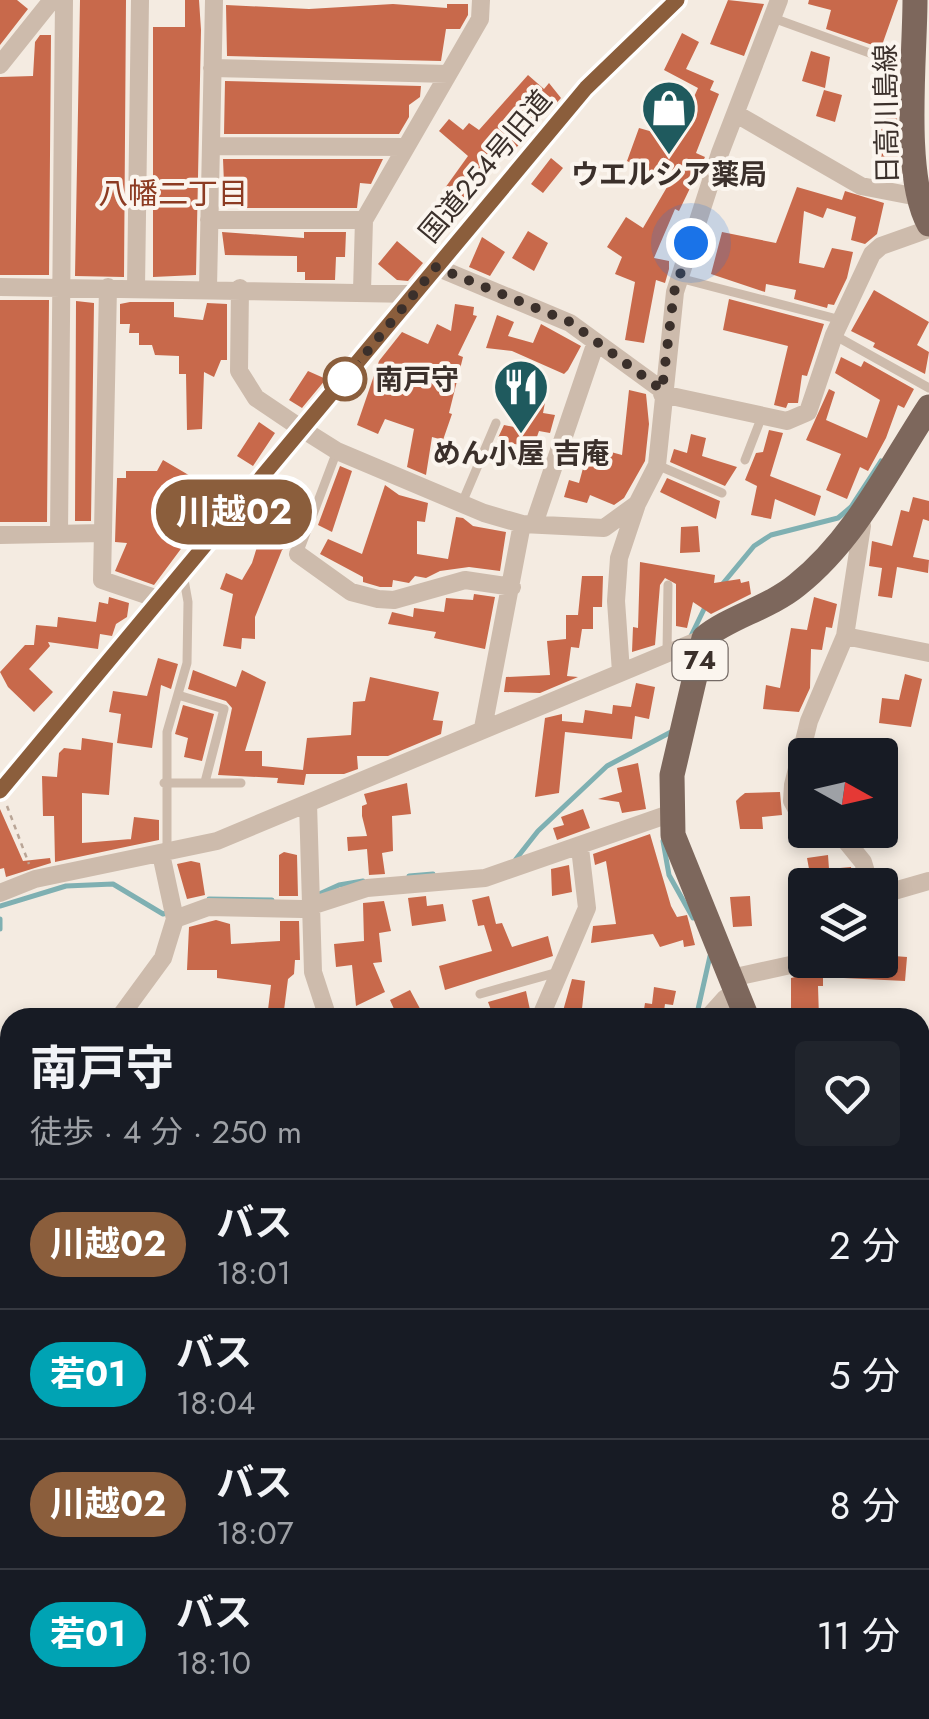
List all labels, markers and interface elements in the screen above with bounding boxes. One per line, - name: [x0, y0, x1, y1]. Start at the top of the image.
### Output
- street label: 日高川島線: [865, 44, 908, 184]
- shop icon: ウエルシア薬局: [639, 78, 699, 157]
- street label: 国道254号旧道: [409, 81, 562, 252]
- place label: ウエルシア薬局: [571, 154, 767, 195]
- district label: 八幡二丁目: [98, 172, 248, 215]
- your location: [666, 218, 716, 268]
- restaurant icon: めん小屋 吉庵: [491, 357, 551, 436]
- marker: 南戸守: [324, 358, 366, 400]
- place label: 南戸守: [375, 359, 459, 400]
- place label: めん小屋 吉庵: [433, 433, 609, 474]
- line badge: 川越02: [164, 480, 304, 544]
- text: 川越02: [176, 487, 292, 537]
- road number: 74: [672, 640, 728, 680]
- north arrow: [788, 738, 898, 848]
- map controls: [788, 738, 898, 978]
- button: layers: [788, 868, 898, 978]
- text: 南戸守: [30, 1034, 174, 1103]
- button: heart: [795, 1041, 900, 1146]
- text: 徒歩 · 4 分 · 250 m: [30, 1109, 302, 1155]
- text: バス: [216, 1195, 292, 1250]
- text: 2 分: [829, 1218, 900, 1273]
- text: 川越02: [50, 1219, 166, 1269]
- text: 18:01: [216, 1250, 291, 1296]
- text: バス: [176, 1325, 252, 1380]
- text: 5 分: [829, 1348, 900, 1403]
- text: 若01: [50, 1349, 126, 1399]
- text: 18:04: [176, 1380, 255, 1426]
- text: バス: [216, 1455, 292, 1510]
- text: 8 分: [830, 1478, 900, 1533]
- text: 川越02: [50, 1479, 166, 1529]
- text: 18:07: [216, 1510, 294, 1556]
- text: バス: [176, 1585, 252, 1640]
- text: 11 分: [816, 1608, 900, 1663]
- text: 若01: [50, 1609, 126, 1659]
- text: 18:10: [176, 1640, 251, 1686]

